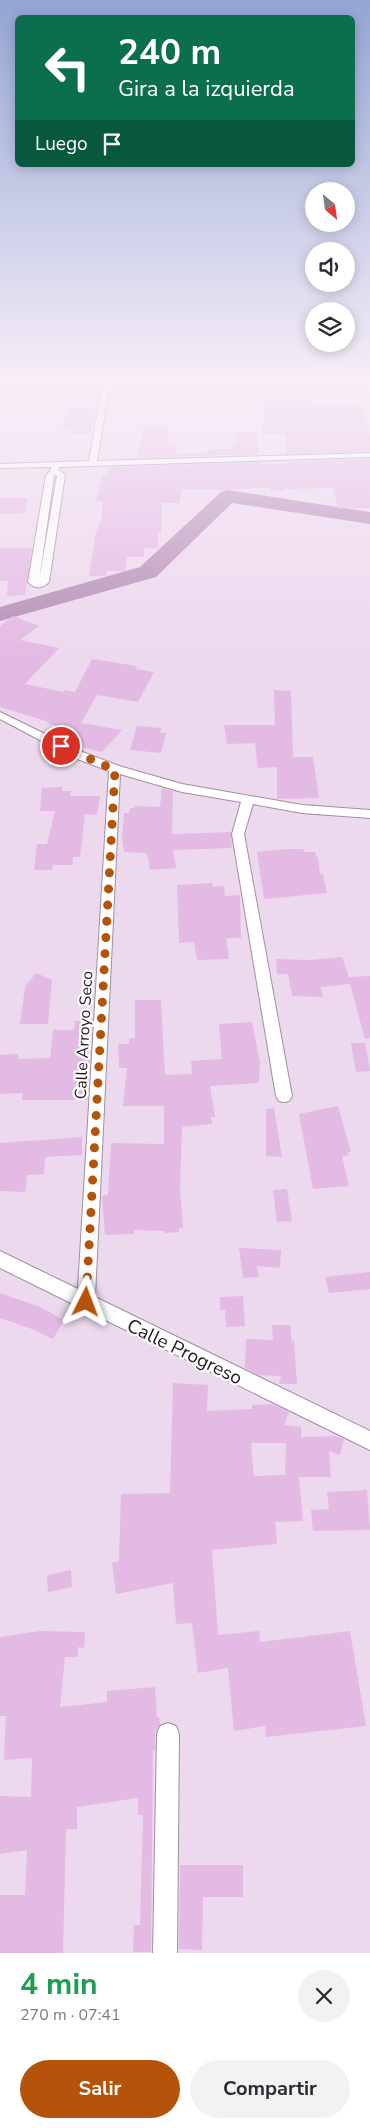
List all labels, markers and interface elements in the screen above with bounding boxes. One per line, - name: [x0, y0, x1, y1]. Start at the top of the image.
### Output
- text: 240 m: [118, 29, 221, 76]
- icon: left: [35, 35, 100, 100]
- text: Gira a la izquierda: [118, 74, 295, 104]
- icon: arrive: [98, 130, 126, 158]
- text: Luego: [35, 131, 88, 157]
- north arrow: [305, 182, 355, 232]
- map controls: [305, 182, 355, 352]
- button: sound: [305, 242, 355, 292]
- button: layers: [305, 302, 355, 352]
- pin: [40, 725, 82, 767]
- icon: arrive: [47, 732, 75, 760]
- street label: Calle Arroyo Seco: [70, 970, 98, 1100]
- position arrow: [59, 1275, 111, 1327]
- street label: Calle Progreso: [123, 1313, 247, 1391]
- text: 4 min: [20, 1964, 98, 2005]
- button: close: [298, 1970, 350, 2022]
- text: 270 m · 07:41: [20, 2004, 121, 2026]
- button: Salir: [20, 2060, 180, 2118]
- button: Compartir: [190, 2060, 350, 2118]

